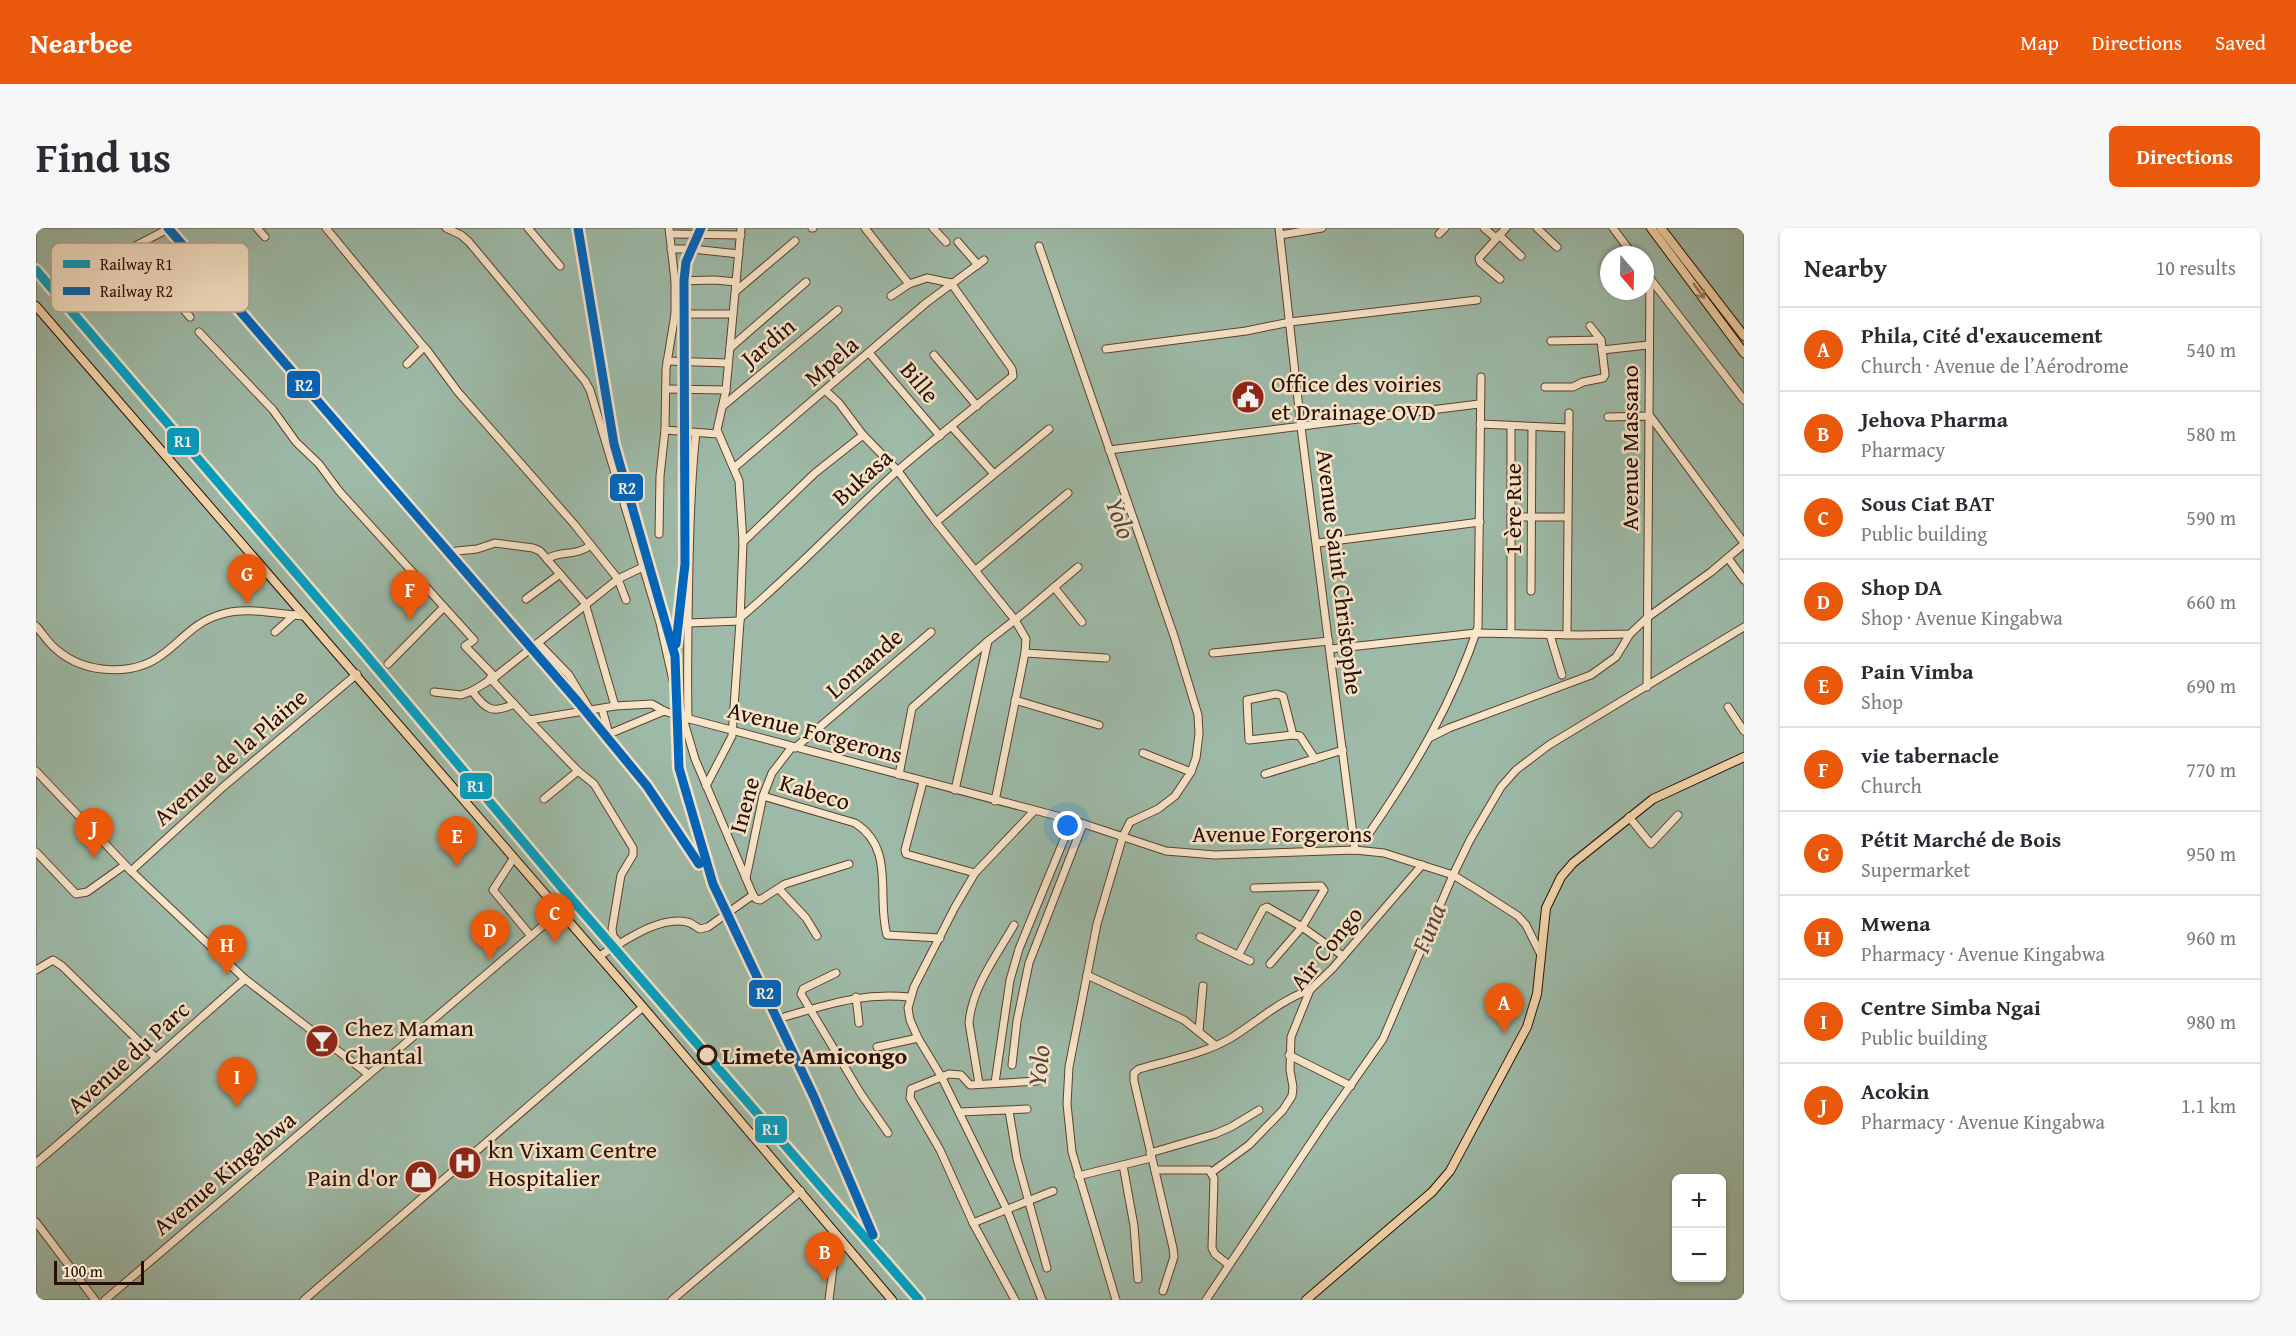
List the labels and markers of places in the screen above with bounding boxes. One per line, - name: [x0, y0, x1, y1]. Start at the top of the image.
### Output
- place label: Office des voiries et Drainage OVD: [1271, 366, 1442, 429]
- public building icon: Office des voiries et Drainage OVD: [1230, 379, 1266, 415]
- pin: G: [228, 554, 266, 604]
- pin: F: [390, 570, 430, 620]
- pin: J: [74, 808, 114, 858]
- pin: E: [438, 816, 476, 866]
- pin: C: [536, 894, 574, 943]
- pin: D: [470, 910, 510, 960]
- pin: H: [208, 926, 246, 975]
- pin: A: [1484, 984, 1524, 1033]
- place label: Chez Maman Chantal: [345, 1010, 475, 1073]
- bar icon: Chez Maman Chantal: [304, 1023, 340, 1059]
- place label: Limete Amicongo: [722, 1038, 907, 1073]
- marker: Limete Amicongo: [697, 1045, 717, 1065]
- pin: I: [218, 1058, 256, 1107]
- place label: kn Vixam Centre Hospitalier: [488, 1132, 657, 1195]
- hospital icon: kn Vixam Centre Hospitalier: [447, 1145, 483, 1181]
- shop icon: Pain d'or: [403, 1159, 439, 1195]
- place label: Pain d'or: [307, 1160, 398, 1195]
- pin: B: [806, 1232, 844, 1282]

